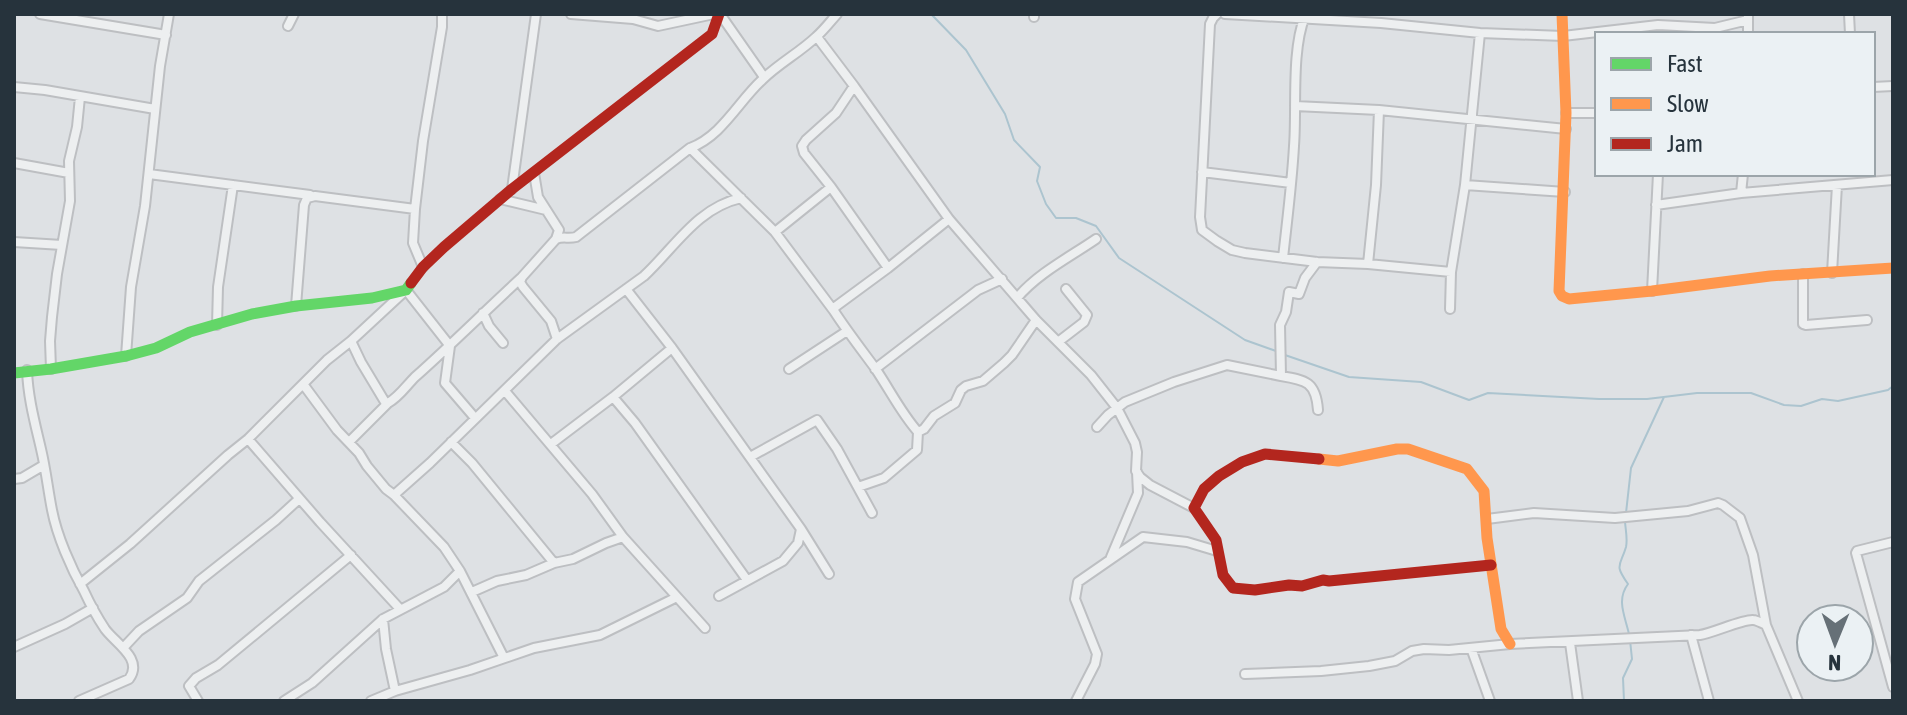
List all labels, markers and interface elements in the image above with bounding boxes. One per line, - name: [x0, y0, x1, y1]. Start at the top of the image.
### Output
- legend: [1595, 32, 1875, 176]
- text: Fast: [1667, 50, 1703, 77]
- text: Slow: [1667, 90, 1709, 117]
- text: Jam: [1667, 130, 1703, 157]
- north arrow: [1795, 603, 1875, 683]
- text: N: [1828, 650, 1841, 676]

